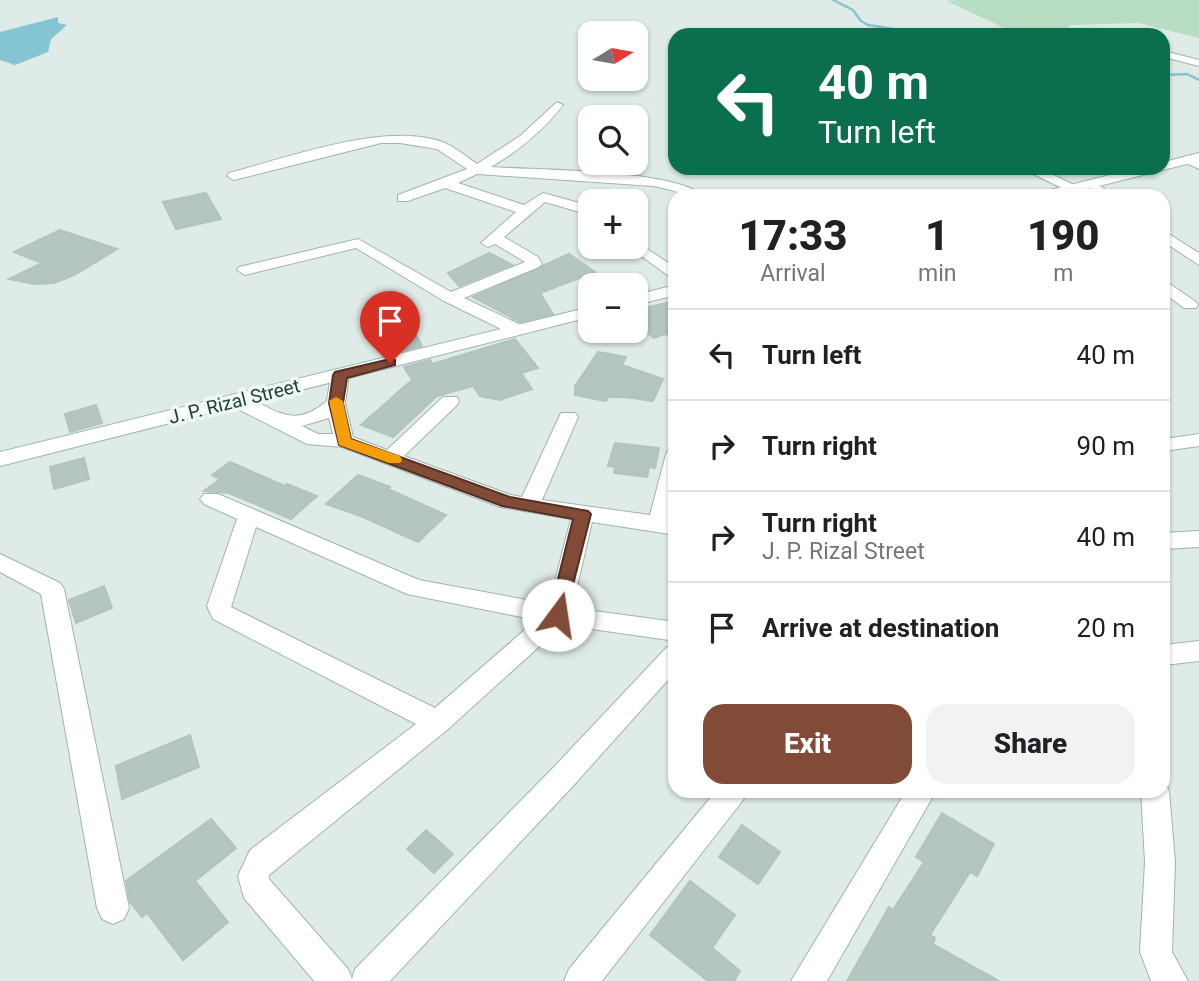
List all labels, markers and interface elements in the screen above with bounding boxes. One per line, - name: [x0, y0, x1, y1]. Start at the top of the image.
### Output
- north arrow: [578, 21, 648, 91]
- map controls: [578, 21, 648, 343]
- text: 40 m: [818, 54, 929, 111]
- icon: left: [703, 56, 794, 147]
- button: search: [578, 105, 648, 175]
- text: Turn left: [818, 113, 936, 151]
- button: +: [578, 189, 648, 259]
- text: 17:33: [738, 211, 848, 260]
- text: 1: [925, 211, 949, 260]
- text: 190: [1027, 211, 1100, 260]
- text: Arrival: [760, 260, 826, 287]
- text: min: [918, 260, 956, 287]
- text: m: [1053, 260, 1073, 287]
- button: −: [578, 273, 648, 343]
- pin: [360, 291, 420, 363]
- icon: arrive: [371, 302, 409, 340]
- icon: left: [703, 336, 741, 374]
- text: Turn left: [762, 340, 861, 370]
- text: 40 m: [1077, 340, 1135, 370]
- street label: J. P. Rizal Street: [166, 374, 302, 429]
- icon: right: [703, 427, 741, 465]
- text: Turn right: [762, 431, 877, 461]
- text: 90 m: [1077, 431, 1135, 461]
- text: Turn right: [762, 508, 877, 538]
- icon: right: [703, 518, 741, 556]
- text: 40 m: [1077, 522, 1135, 552]
- text: J. P. Rizal Street: [762, 538, 925, 565]
- position arrow: [521, 578, 595, 652]
- icon: arrive: [703, 609, 741, 647]
- text: Arrive at destination: [762, 613, 999, 643]
- text: 20 m: [1077, 613, 1135, 643]
- button: Exit: [703, 704, 912, 784]
- button: Share: [926, 704, 1135, 784]

